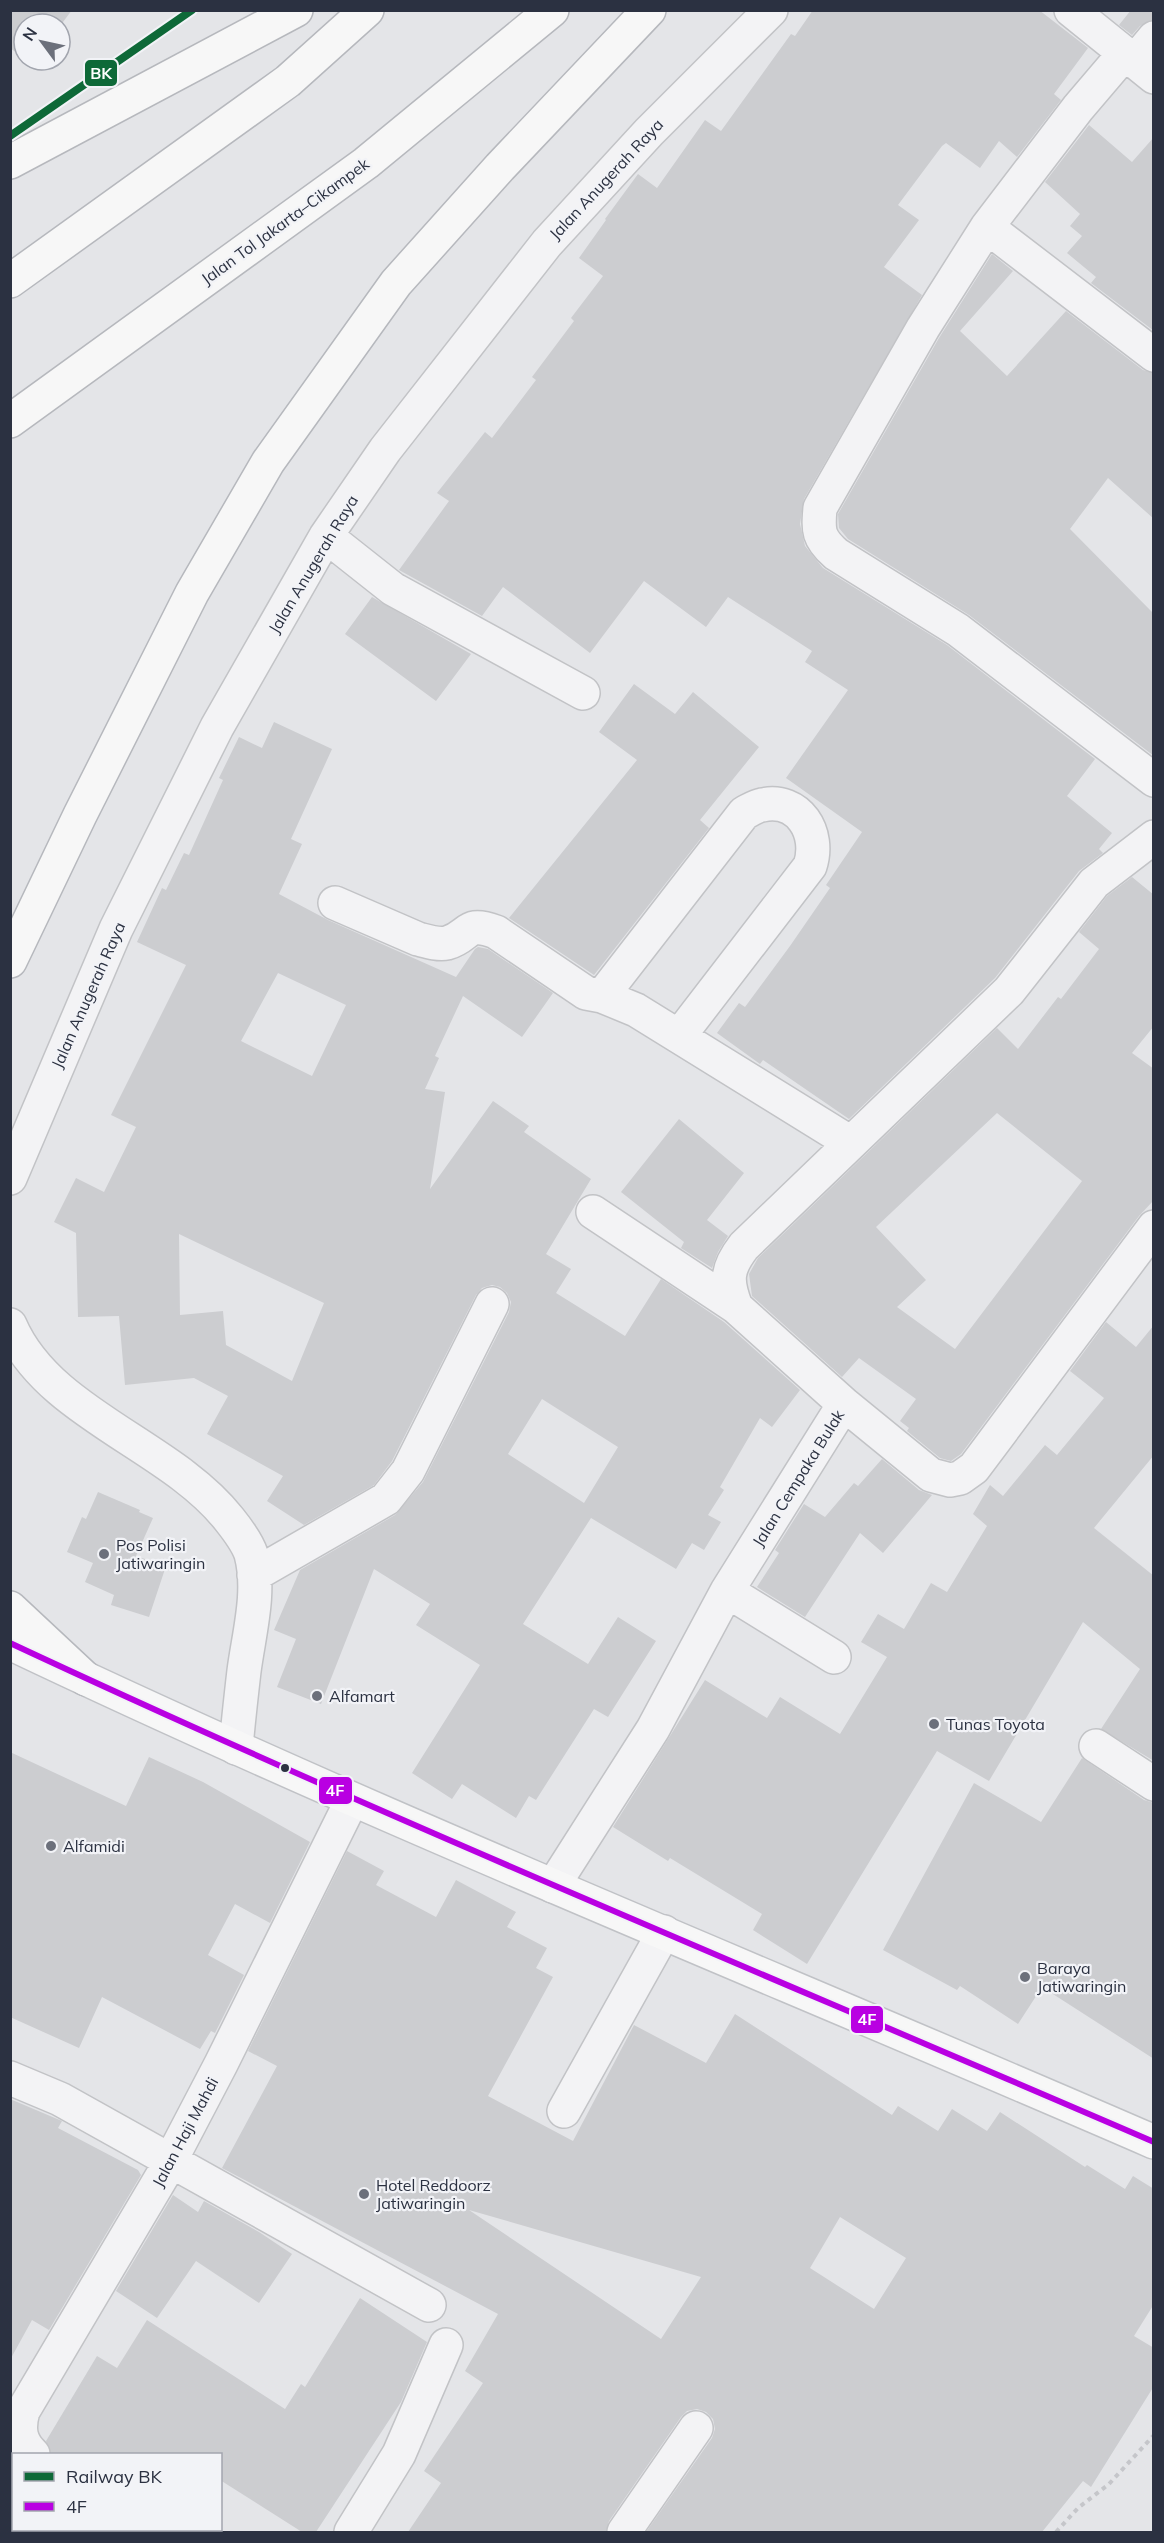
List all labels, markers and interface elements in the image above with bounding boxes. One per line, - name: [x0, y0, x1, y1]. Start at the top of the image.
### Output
- north arrow: [12, 12, 72, 72]
- text: N: [18, 23, 41, 44]
- line badge: BK: [84, 59, 118, 87]
- text: BK: [90, 63, 113, 83]
- street label: Jalan Anugerah Raya: [545, 114, 667, 244]
- street label: Jalan Tol Jakarta–Cikampek: [197, 153, 373, 289]
- street label: Jalan Anugerah Raya: [264, 491, 362, 637]
- street label: Jalan Anugerah Raya: [47, 919, 129, 1071]
- street label: Jalan Cempaka Bulak: [748, 1405, 849, 1550]
- place label: Pos Polisi Jatiwaringin: [116, 1535, 205, 1573]
- marker: Pos Polisi Jatiwaringin: [97, 1547, 111, 1561]
- place label: Alfamart: [329, 1686, 395, 1706]
- marker: Alfamart: [310, 1689, 324, 1703]
- place label: Tunas Toyota: [946, 1714, 1045, 1734]
- marker: Tunas Toyota: [927, 1717, 941, 1731]
- unlabelled marker: [279, 1762, 291, 1774]
- line badge: 4F: [318, 1776, 353, 1805]
- text: 4F: [326, 1780, 344, 1800]
- place label: Alfamidi: [63, 1836, 125, 1856]
- marker: Alfamidi: [44, 1839, 58, 1853]
- place label: Baraya Jatiwaringin: [1037, 1958, 1126, 1996]
- marker: Baraya Jatiwaringin: [1018, 1970, 1032, 1984]
- line badge: 4F: [850, 2005, 884, 2034]
- text: 4F: [858, 2009, 876, 2029]
- street label: Jalan Haji Mahdi: [148, 2074, 222, 2190]
- place label: Hotel Reddoorz Jatiwaringin: [376, 2175, 491, 2213]
- marker: Hotel Reddoorz Jatiwaringin: [357, 2187, 371, 2201]
- legend: [12, 2453, 222, 2531]
- text: Railway BK: [66, 2465, 162, 2488]
- text: 4F: [66, 2495, 87, 2518]

